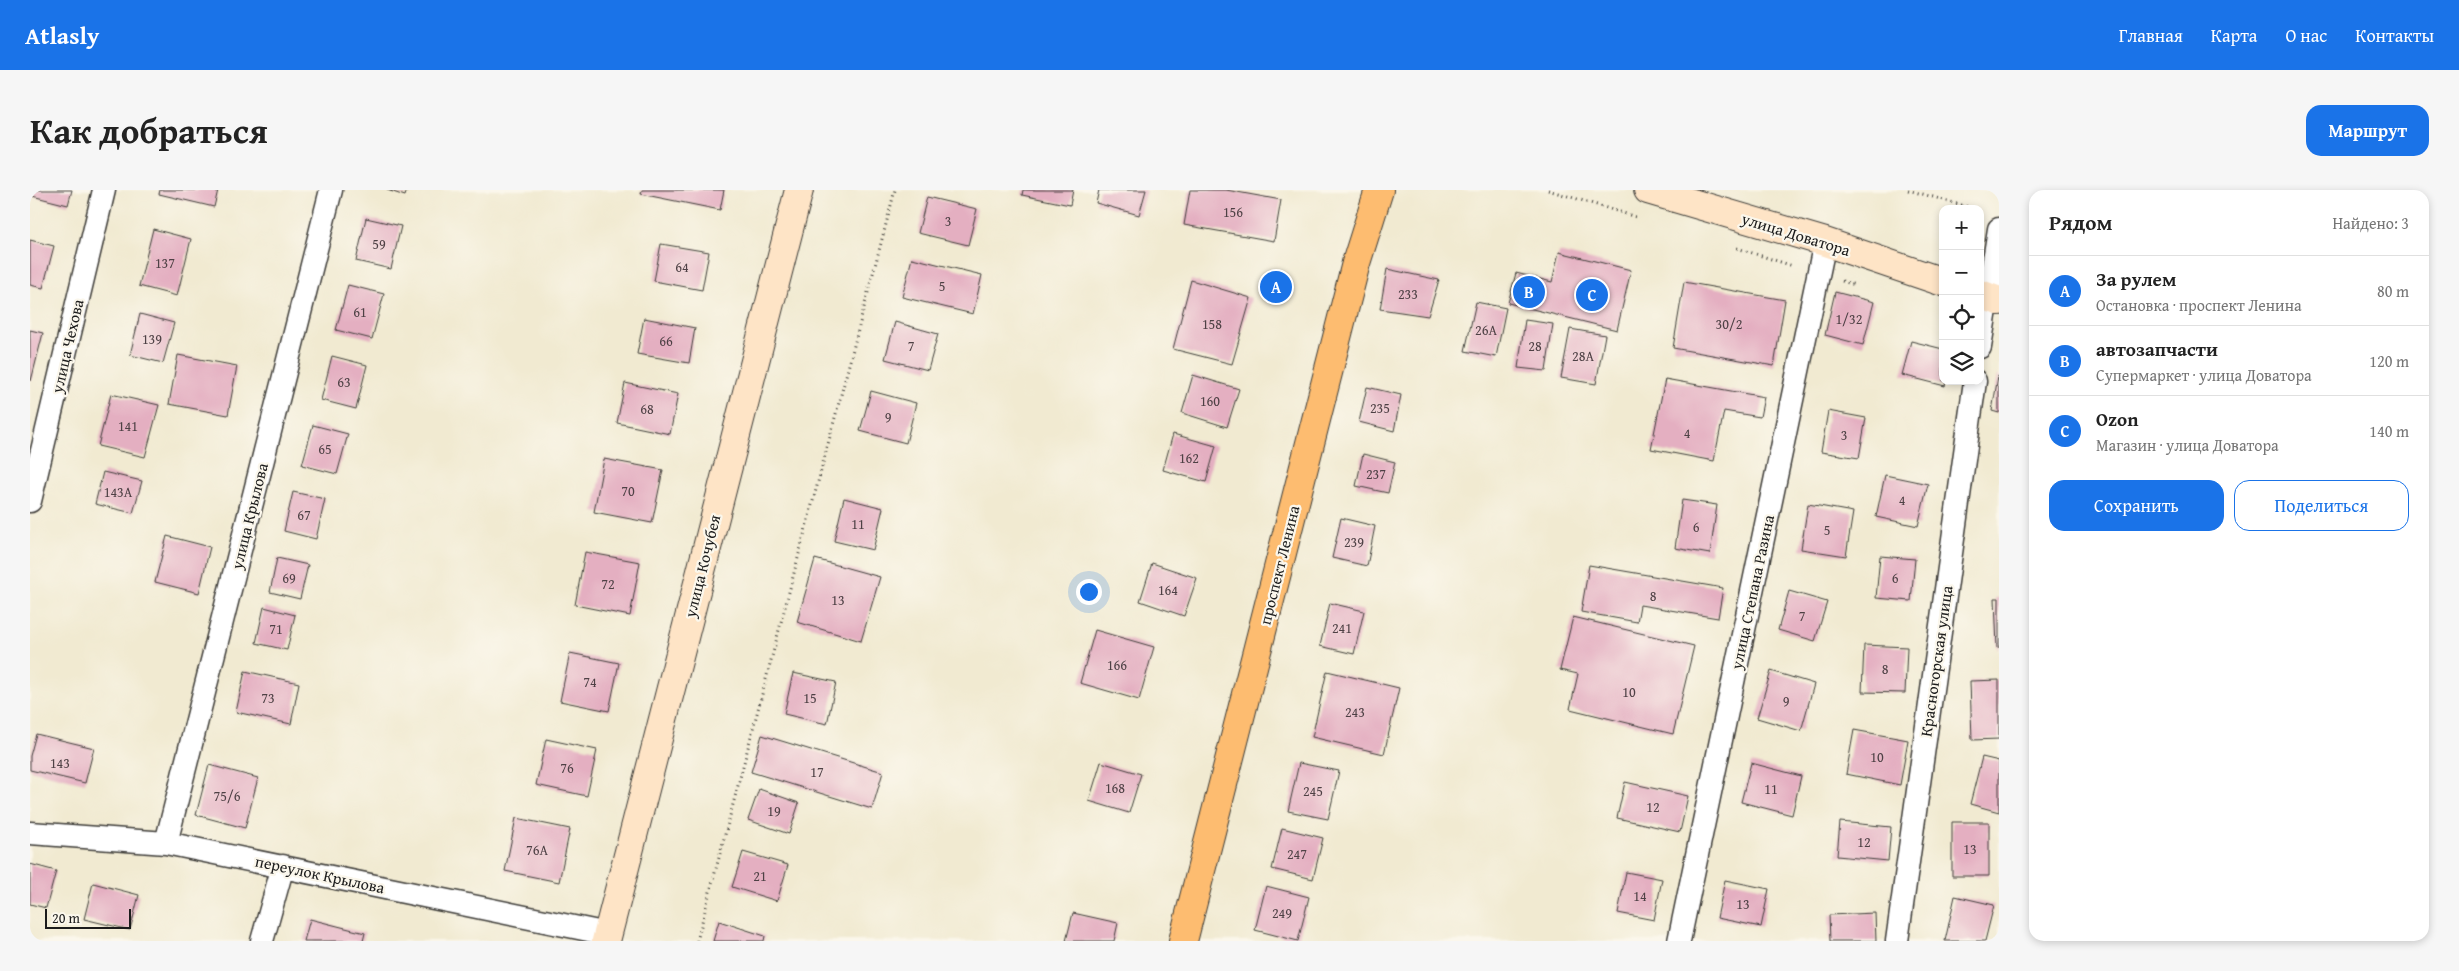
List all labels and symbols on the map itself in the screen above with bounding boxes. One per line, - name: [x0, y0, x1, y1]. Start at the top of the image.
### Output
- house number: 156: [1223, 202, 1243, 222]
- street label: улица Доватора: [1738, 206, 1854, 262]
- house number: 3: [945, 211, 951, 231]
- house number: 59: [372, 234, 386, 254]
- house number: 137: [155, 253, 175, 273]
- house number: 64: [675, 257, 689, 277]
- pin: A: [1260, 268, 1292, 306]
- pin: B: [1513, 273, 1545, 311]
- house number: 5: [939, 276, 945, 296]
- pin: C: [1576, 276, 1608, 314]
- house number: 233: [1398, 284, 1418, 304]
- street label: улица Чехова: [44, 296, 90, 396]
- house number: 61: [353, 302, 367, 322]
- house number: 1/32: [1836, 309, 1862, 329]
- house number: 158: [1202, 314, 1222, 334]
- house number: 30/2: [1716, 314, 1742, 334]
- house number: 26А: [1475, 320, 1497, 340]
- house number: 139: [142, 329, 162, 349]
- house number: 66: [659, 331, 673, 351]
- house number: 7: [908, 336, 915, 356]
- house number: 28: [1528, 336, 1542, 356]
- house number: 28А: [1572, 346, 1594, 366]
- house number: 63: [337, 372, 351, 392]
- house number: 160: [1200, 391, 1220, 411]
- house number: 235: [1370, 398, 1390, 418]
- house number: 68: [640, 399, 654, 419]
- house number: 9: [885, 407, 892, 427]
- house number: 141: [118, 416, 138, 436]
- house number: 4: [1684, 423, 1691, 443]
- house number: 3: [1841, 425, 1847, 445]
- house number: 65: [318, 439, 332, 459]
- house number: 162: [1179, 448, 1199, 468]
- street label: улица Крылова: [224, 460, 274, 573]
- house number: 237: [1366, 464, 1386, 484]
- house number: 70: [621, 481, 635, 501]
- house number: 143А: [104, 482, 133, 502]
- house number: 4: [1899, 490, 1906, 510]
- street label: проспект Ленина: [1253, 502, 1306, 627]
- house number: 67: [297, 505, 311, 525]
- street label: улица Кочубея: [677, 512, 726, 621]
- street label: улица Степана Разина: [1724, 512, 1780, 672]
- house number: 11: [851, 514, 865, 534]
- house number: 6: [1693, 517, 1700, 537]
- house number: 5: [1824, 520, 1830, 540]
- house number: 239: [1344, 532, 1364, 552]
- house number: 69: [282, 568, 296, 588]
- house number: 6: [1892, 568, 1899, 588]
- house number: 72: [601, 574, 615, 594]
- your location: [1076, 579, 1102, 605]
- house number: 164: [1158, 580, 1178, 600]
- street label: Красногорская улица: [1914, 584, 1959, 738]
- house number: 8: [1650, 586, 1657, 606]
- house number: 13: [831, 590, 845, 610]
- house number: 7: [1799, 606, 1806, 626]
- house number: 241: [1332, 618, 1352, 638]
- house number: 71: [269, 619, 283, 639]
- house number: 166: [1107, 655, 1127, 675]
- house number: 8: [1882, 659, 1889, 679]
- house number: 74: [583, 672, 597, 692]
- house number: 10: [1622, 682, 1636, 702]
- house number: 73: [261, 688, 275, 708]
- house number: 15: [803, 688, 817, 708]
- house number: 9: [1783, 691, 1790, 711]
- house number: 243: [1345, 702, 1365, 722]
- house number: 10: [1870, 747, 1884, 767]
- house number: 143: [50, 753, 70, 773]
- house number: 76: [560, 758, 574, 778]
- house number: 17: [810, 762, 824, 782]
- house number: 168: [1105, 778, 1125, 798]
- house number: 11: [1764, 779, 1778, 799]
- house number: 245: [1303, 781, 1323, 801]
- house number: 75/6: [214, 786, 241, 806]
- house number: 12: [1646, 797, 1660, 817]
- house number: 19: [767, 801, 781, 821]
- house number: 12: [1857, 832, 1871, 852]
- house number: 13: [1963, 839, 1977, 859]
- house number: 76А: [526, 840, 548, 860]
- house number: 247: [1287, 844, 1307, 864]
- street label: переулок Крылова: [253, 849, 387, 900]
- house number: 21: [753, 866, 767, 886]
- house number: 14: [1633, 886, 1647, 906]
- house number: 13: [1736, 894, 1750, 914]
- house number: 249: [1272, 903, 1292, 923]
- scale bar: [45, 906, 131, 929]

